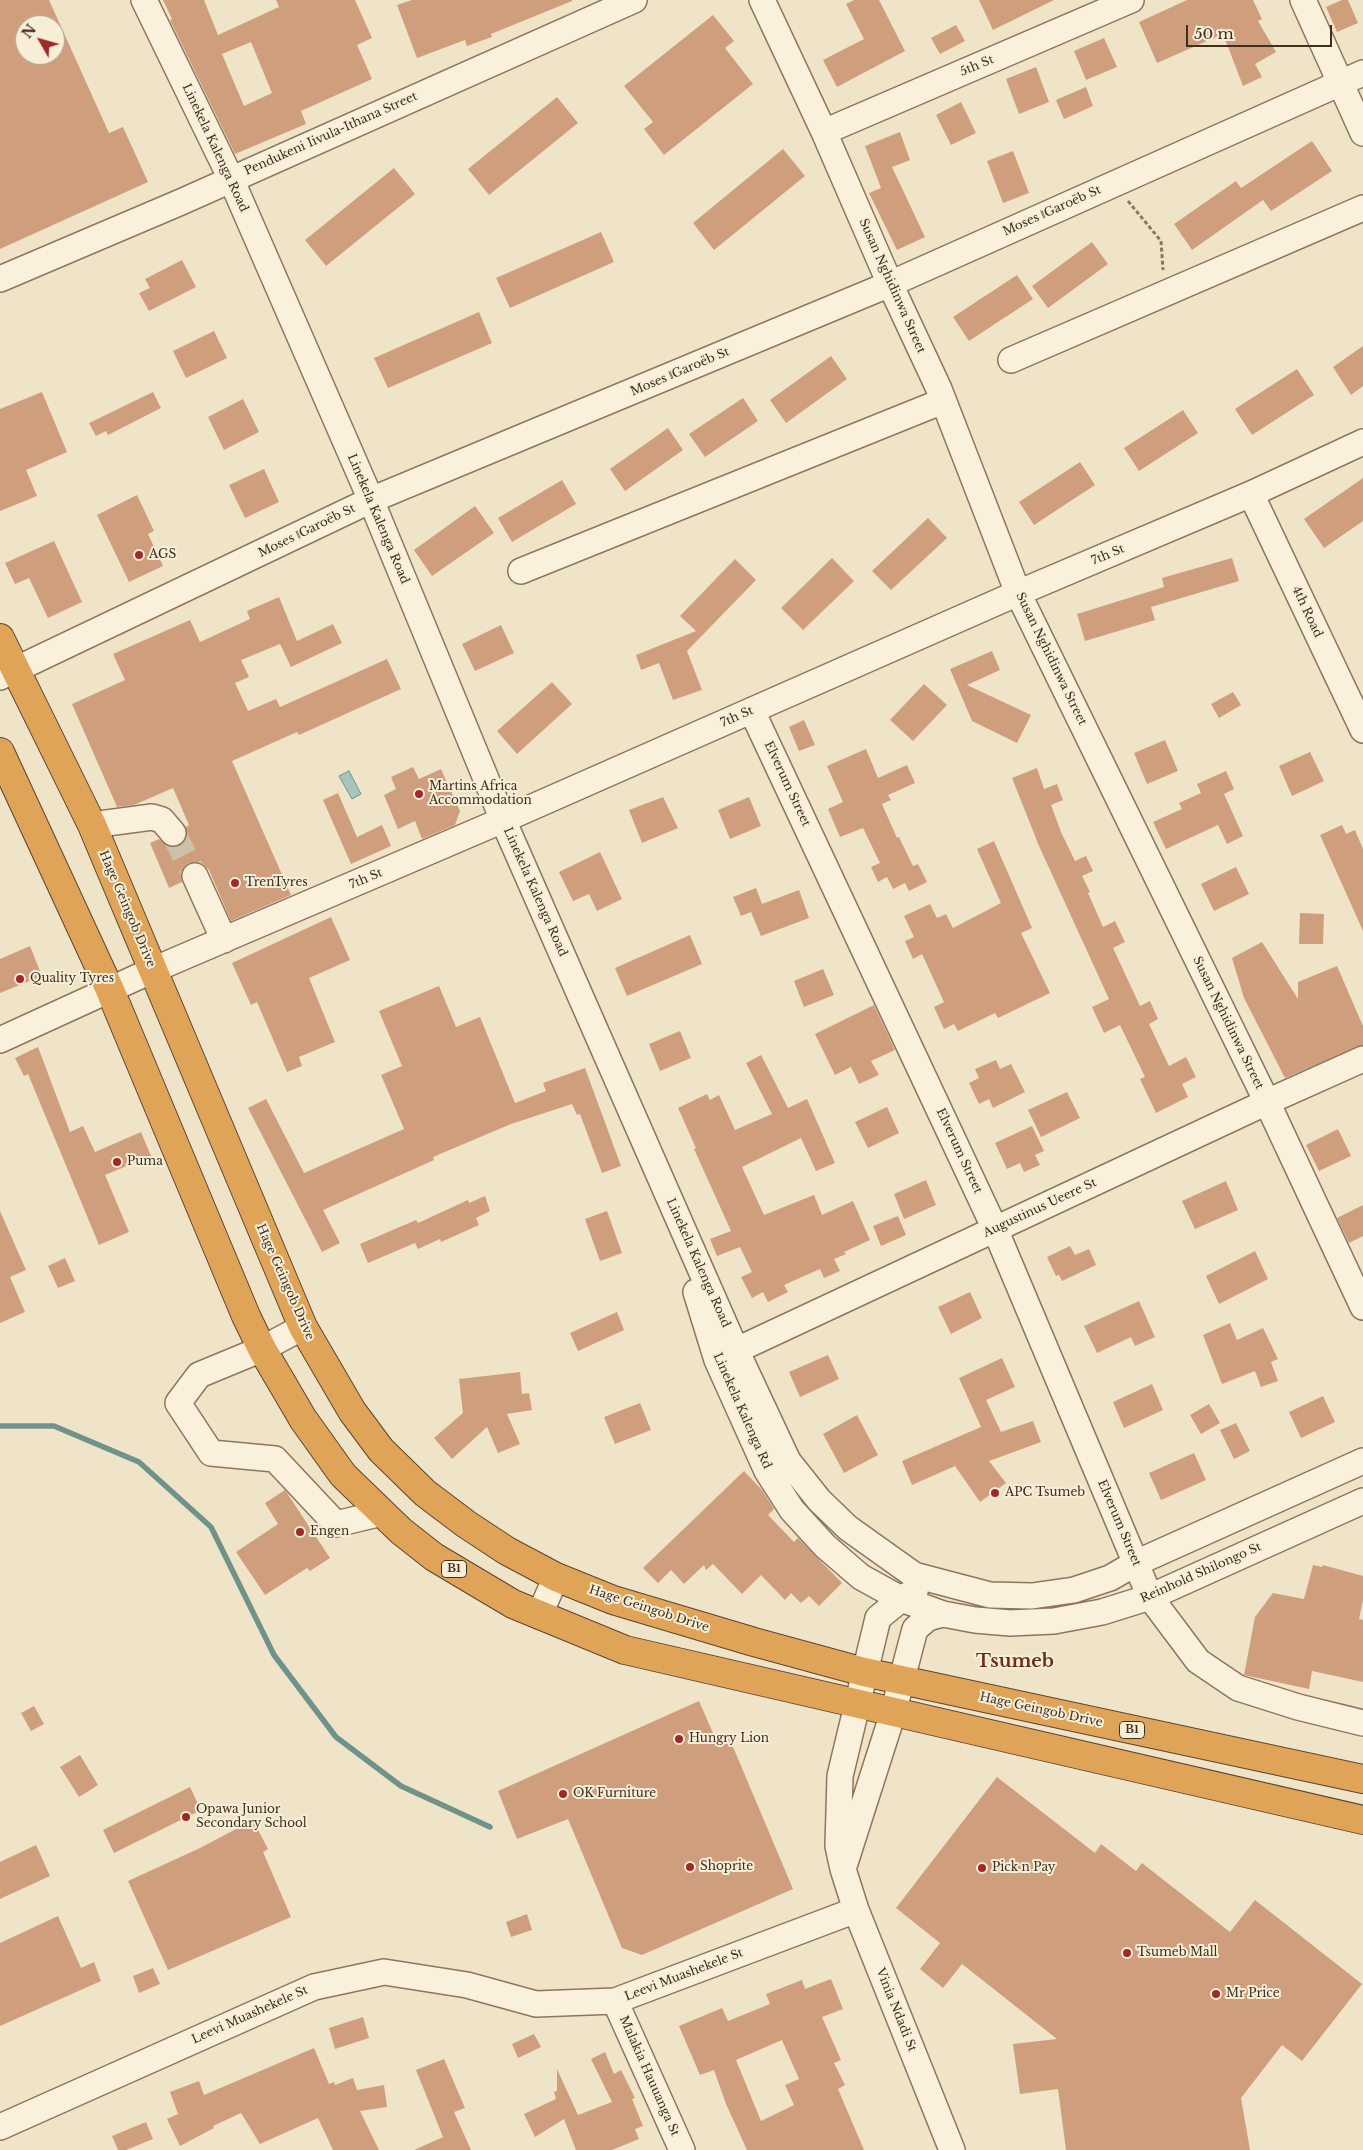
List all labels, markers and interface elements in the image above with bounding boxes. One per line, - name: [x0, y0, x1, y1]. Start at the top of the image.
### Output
- north arrow: [15, 15, 65, 65]
- scale bar: [1188, 15, 1334, 47]
- text: N: [18, 21, 40, 42]
- text: 50 m: [1194, 24, 1234, 43]
- street label: 5th St: [958, 52, 996, 80]
- street label: Linekela Kalenga Road: [179, 82, 251, 214]
- street label: Pendukeni Iivula-Ithana Street: [242, 89, 420, 179]
- street label: Moses ǁGaroëb St: [1001, 183, 1103, 239]
- street label: Susan Nghidinwa Street: [856, 216, 928, 356]
- street label: Moses ǁGaroëb St: [628, 345, 732, 399]
- street label: Linekela Kalenga Road: [344, 452, 412, 586]
- street label: Moses ǁGaroëb St: [256, 501, 358, 561]
- street label: 7th St: [1089, 542, 1127, 568]
- place label: AGS: [149, 548, 176, 562]
- marker: AGS: [133, 549, 145, 561]
- street label: 4th Road: [1289, 584, 1325, 640]
- street label: Susan Nghidinwa Street: [1013, 590, 1089, 728]
- street label: 7th St: [718, 703, 756, 731]
- street label: Elverum Street: [761, 739, 813, 829]
- place label: Martins Africa Accommodation: [429, 780, 532, 808]
- marker: Martins Africa Accommodation: [413, 788, 425, 800]
- street label: Linekela Kalenga Road: [500, 825, 570, 959]
- street label: Hage Geingob Drive: [96, 848, 158, 970]
- street label: 7th St: [347, 866, 385, 892]
- place label: TrenTyres: [245, 876, 308, 890]
- marker: TrenTyres: [229, 877, 241, 889]
- street label: Susan Nghidinwa Street: [1190, 954, 1266, 1092]
- place label: Quality Tyres: [30, 972, 114, 986]
- marker: Quality Tyres: [14, 973, 26, 985]
- street label: Elverum Street: [933, 1106, 985, 1196]
- place label: Puma: [127, 1155, 163, 1169]
- marker: Puma: [111, 1156, 123, 1168]
- street label: Augustinus Ueere St: [981, 1175, 1099, 1241]
- street label: Linekela Kalenga Road: [663, 1196, 733, 1330]
- street label: Hage Geingob Drive: [253, 1222, 317, 1342]
- street label: Linekela Kalenga Rd: [710, 1351, 774, 1471]
- street label: Elverum Street: [1094, 1478, 1144, 1568]
- place label: APC Tsumeb: [1005, 1486, 1085, 1500]
- marker: APC Tsumeb: [989, 1487, 1001, 1499]
- place label: Engen: [310, 1525, 349, 1539]
- marker: Engen: [294, 1526, 306, 1538]
- street label: Reinhold Shilongo St: [1138, 1540, 1264, 1606]
- road number: B1: [442, 1560, 466, 1578]
- street label: Hage Geingob Drive: [587, 1583, 711, 1635]
- district label: Tsumeb: [976, 1651, 1054, 1673]
- street label: Hage Geingob Drive: [978, 1690, 1104, 1730]
- road number: B1: [1120, 1722, 1144, 1738]
- place label: Hungry Lion: [689, 1732, 769, 1746]
- marker: Hungry Lion: [673, 1733, 685, 1745]
- place label: OK Furniture: [573, 1787, 656, 1801]
- marker: OK Furniture: [557, 1788, 569, 1800]
- place label: Opawa Junior Secondary School: [196, 1803, 307, 1831]
- marker: Opawa Junior Secondary School: [180, 1811, 192, 1823]
- place label: Shoprite: [700, 1860, 753, 1874]
- marker: Shoprite: [684, 1861, 696, 1873]
- place label: Pick n Pay: [992, 1861, 1055, 1875]
- marker: Pick n Pay: [976, 1862, 988, 1874]
- street label: Leevi Muashekele St: [623, 1946, 745, 2004]
- place label: Tsumeb Mall: [1137, 1946, 1218, 1960]
- marker: Tsumeb Mall: [1121, 1947, 1133, 1959]
- street label: Vinia Ndadi St: [873, 1966, 919, 2054]
- street label: Leevi Muashekele St: [190, 1983, 310, 2047]
- place label: Mr Price: [1226, 1987, 1280, 2001]
- marker: Mr Price: [1210, 1988, 1222, 2000]
- street label: Malakia Hauuanga St: [616, 2014, 682, 2138]

